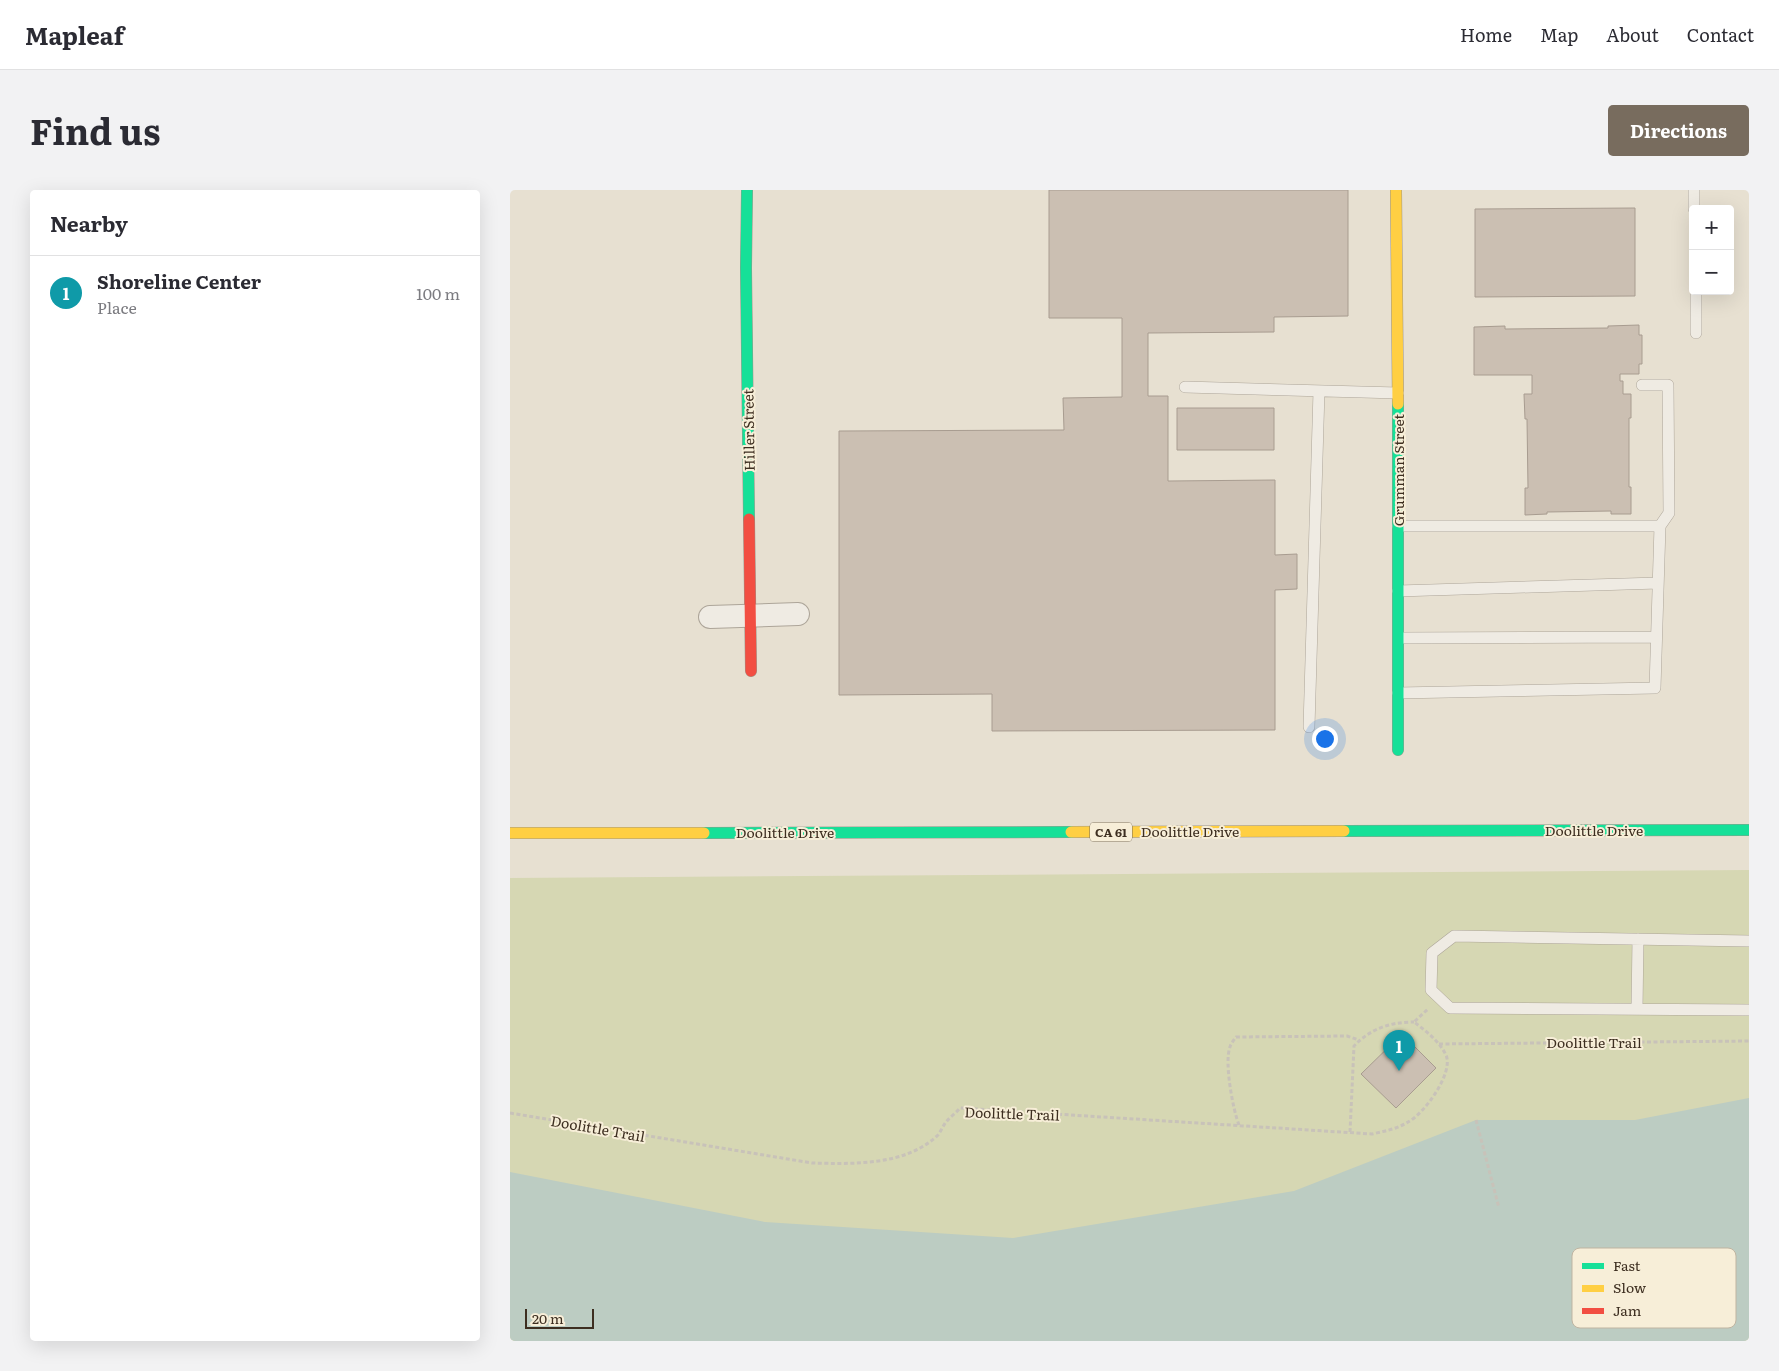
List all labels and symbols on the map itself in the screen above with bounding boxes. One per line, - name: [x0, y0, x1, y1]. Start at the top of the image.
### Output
- street label: Hiller Street: [737, 388, 759, 471]
- street label: Grumman Street: [1388, 413, 1408, 526]
- your location: [1312, 726, 1338, 752]
- street label: Doolittle Drive: [1545, 820, 1643, 840]
- street label: Doolittle Drive: [1141, 821, 1239, 841]
- street label: Doolittle Drive: [736, 822, 834, 842]
- road number: CA 61: [1090, 822, 1132, 842]
- pin: 1: [1383, 1030, 1415, 1071]
- street label: Doolittle Trail: [1546, 1032, 1642, 1052]
- street label: Doolittle Trail: [964, 1101, 1060, 1125]
- street label: Doolittle Trail: [549, 1110, 647, 1146]
- legend: [1572, 1248, 1736, 1328]
- text: Fast: [1613, 1255, 1641, 1275]
- text: Slow: [1613, 1277, 1646, 1297]
- text: Jam: [1613, 1300, 1642, 1320]
- scale bar: [525, 1306, 594, 1329]

